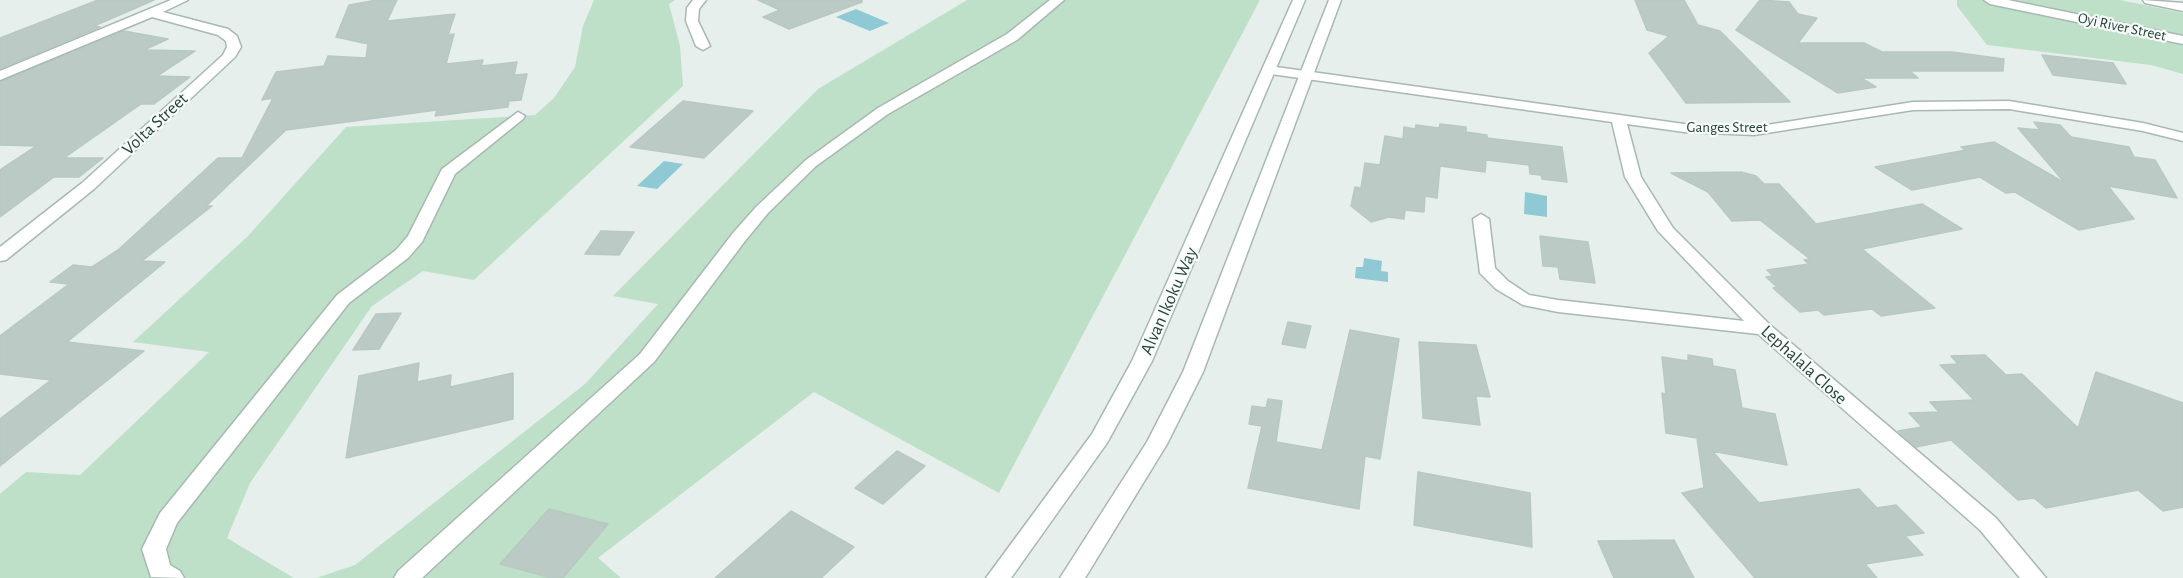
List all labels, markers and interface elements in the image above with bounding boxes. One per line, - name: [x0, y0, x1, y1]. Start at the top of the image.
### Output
- street label: Oyi River Street: [2076, 9, 2168, 45]
- street label: Volta Street: [118, 88, 192, 160]
- street label: Ganges Street: [1687, 118, 1767, 136]
- street label: Alvan Ikoku Way: [1136, 244, 1202, 358]
- street label: Lephalala Close: [1756, 321, 1852, 409]

